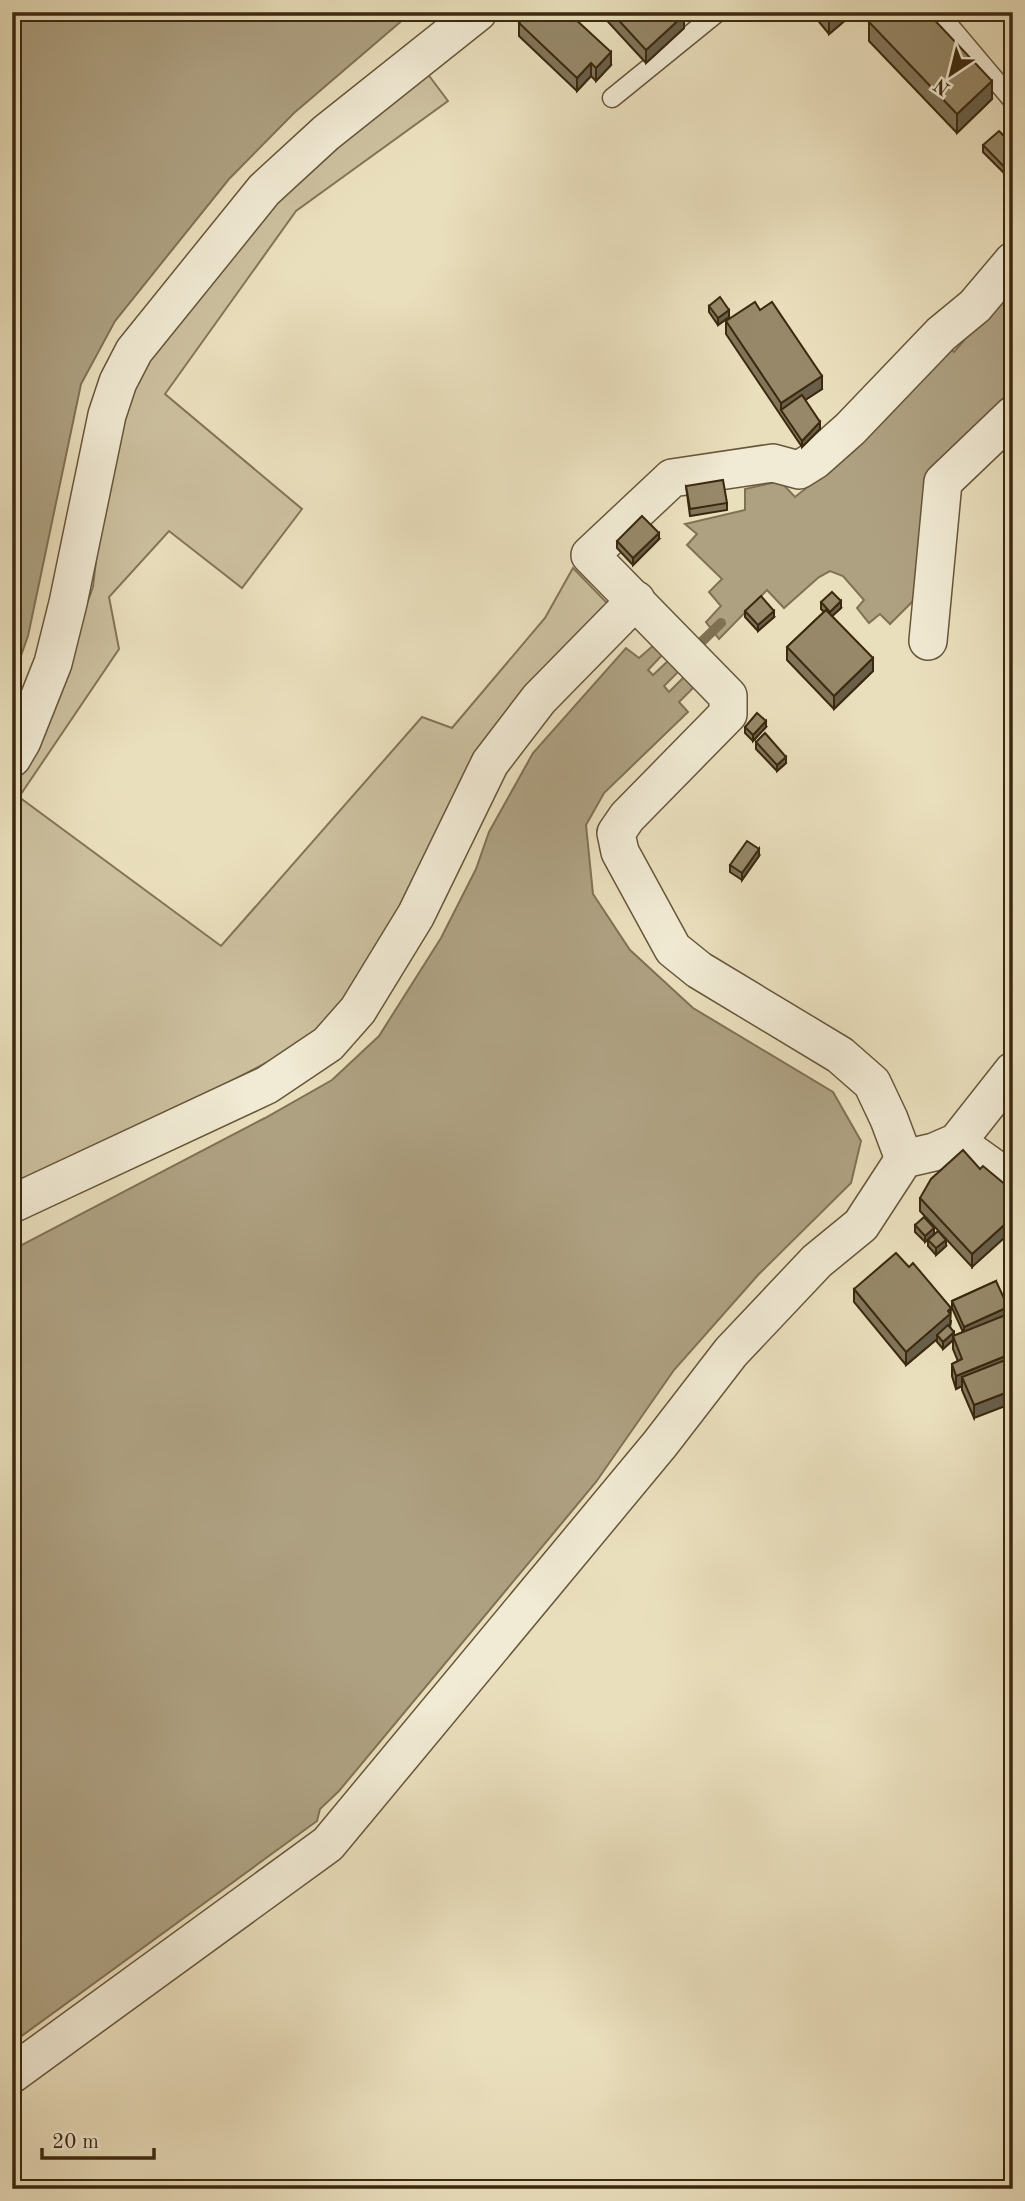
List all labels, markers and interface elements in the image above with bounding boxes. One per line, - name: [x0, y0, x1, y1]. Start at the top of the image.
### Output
- north arrow: [916, 38, 986, 108]
- text: N: [931, 74, 954, 98]
- scale bar: [42, 2117, 154, 2161]
- text: 20 m: [52, 2132, 99, 2153]

